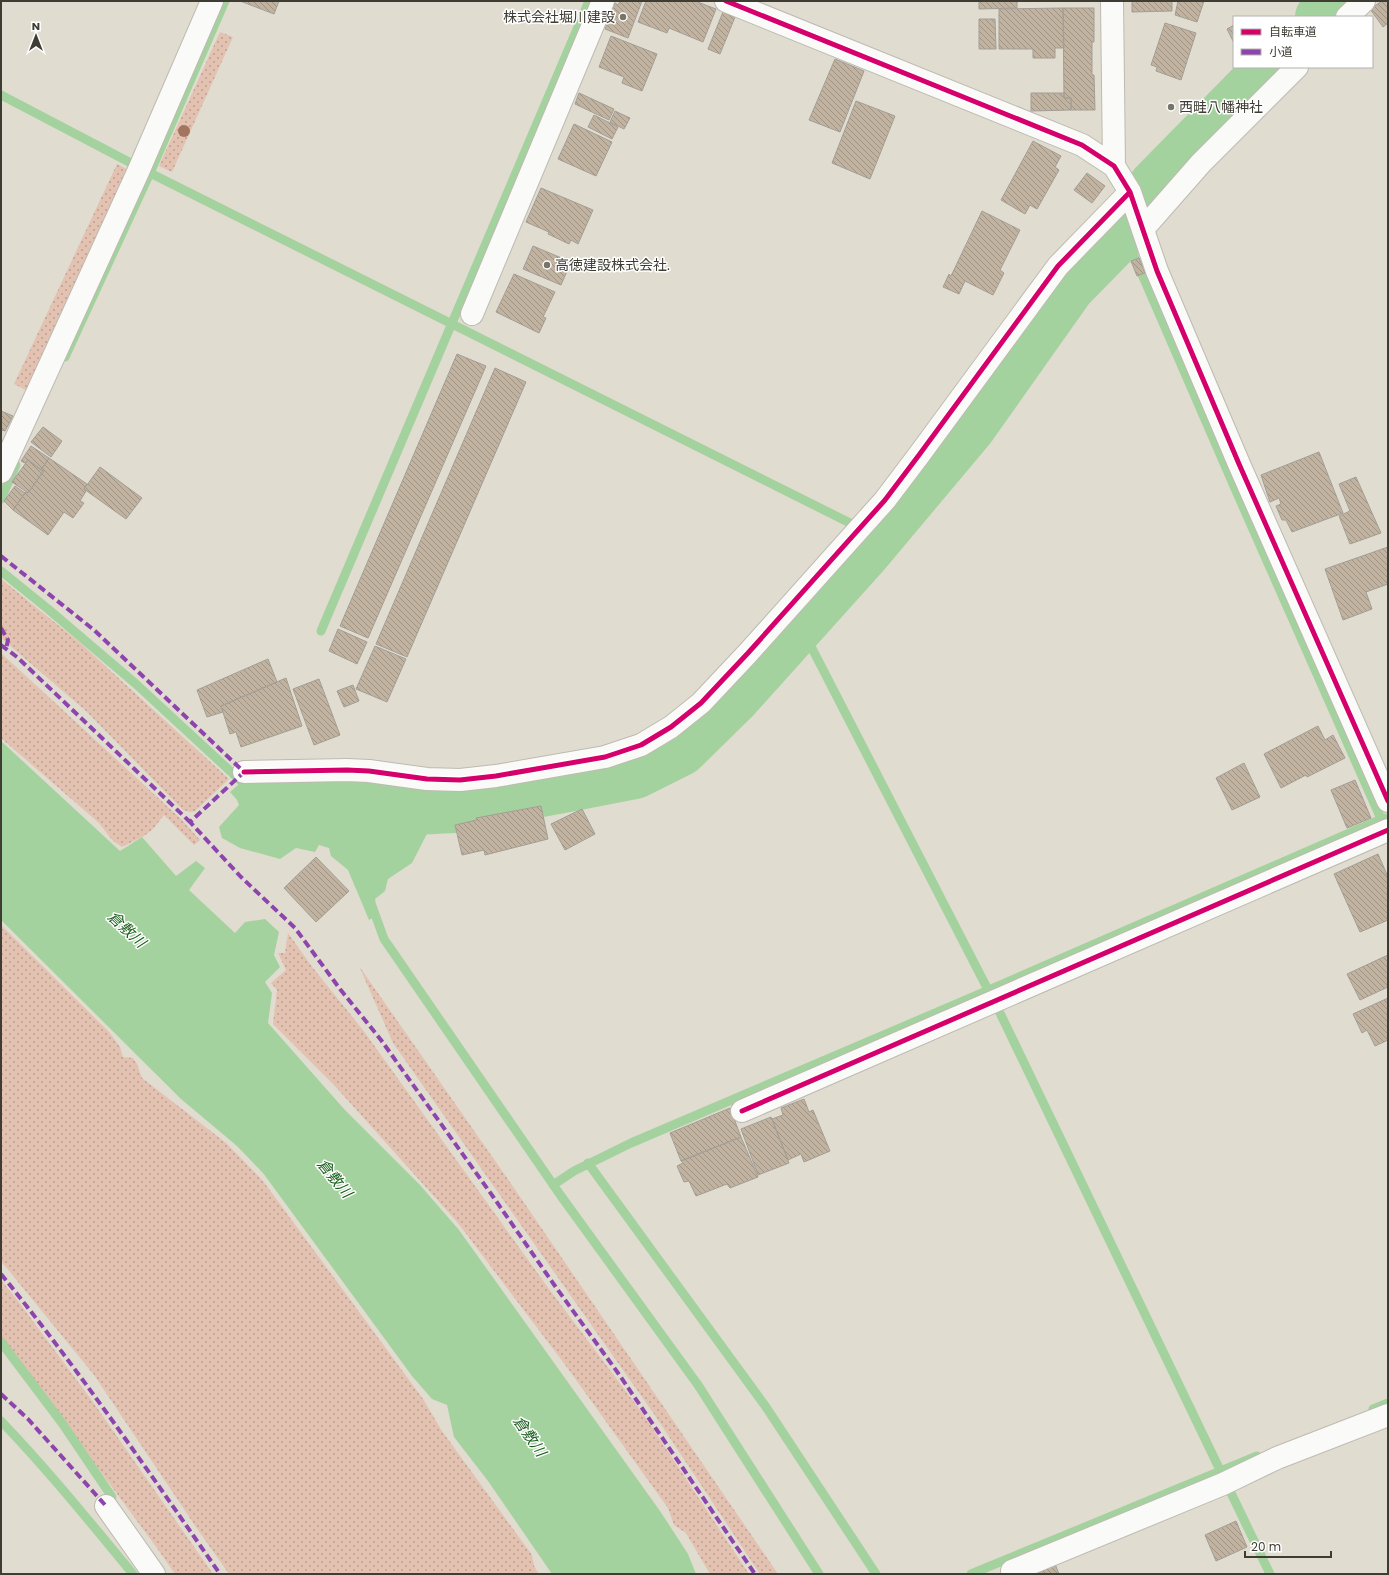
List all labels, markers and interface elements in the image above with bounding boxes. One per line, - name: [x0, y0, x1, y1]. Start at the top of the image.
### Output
- place label: 株式会社堀川建設: [503, 7, 615, 27]
- marker: 株式会社堀川建設: [618, 12, 628, 22]
- north arrow: [16, 16, 56, 56]
- legend: [1233, 16, 1373, 68]
- text: N: [32, 18, 40, 34]
- text: 自転車道: [1269, 23, 1317, 40]
- text: 小道: [1269, 43, 1293, 60]
- place label: 西畦八幡神社: [1179, 97, 1263, 117]
- marker: 西畦八幡神社: [1166, 102, 1176, 112]
- place label: 高徳建設株式会社.: [555, 255, 670, 275]
- marker: 高徳建設株式会社.: [542, 260, 552, 270]
- water label: 倉敷川: [103, 906, 152, 953]
- water label: 倉敷川: [313, 1154, 359, 1204]
- water label: 倉敷川: [509, 1411, 552, 1462]
- scale bar: [1245, 1533, 1331, 1559]
- text: 20 m: [1251, 1538, 1281, 1555]

